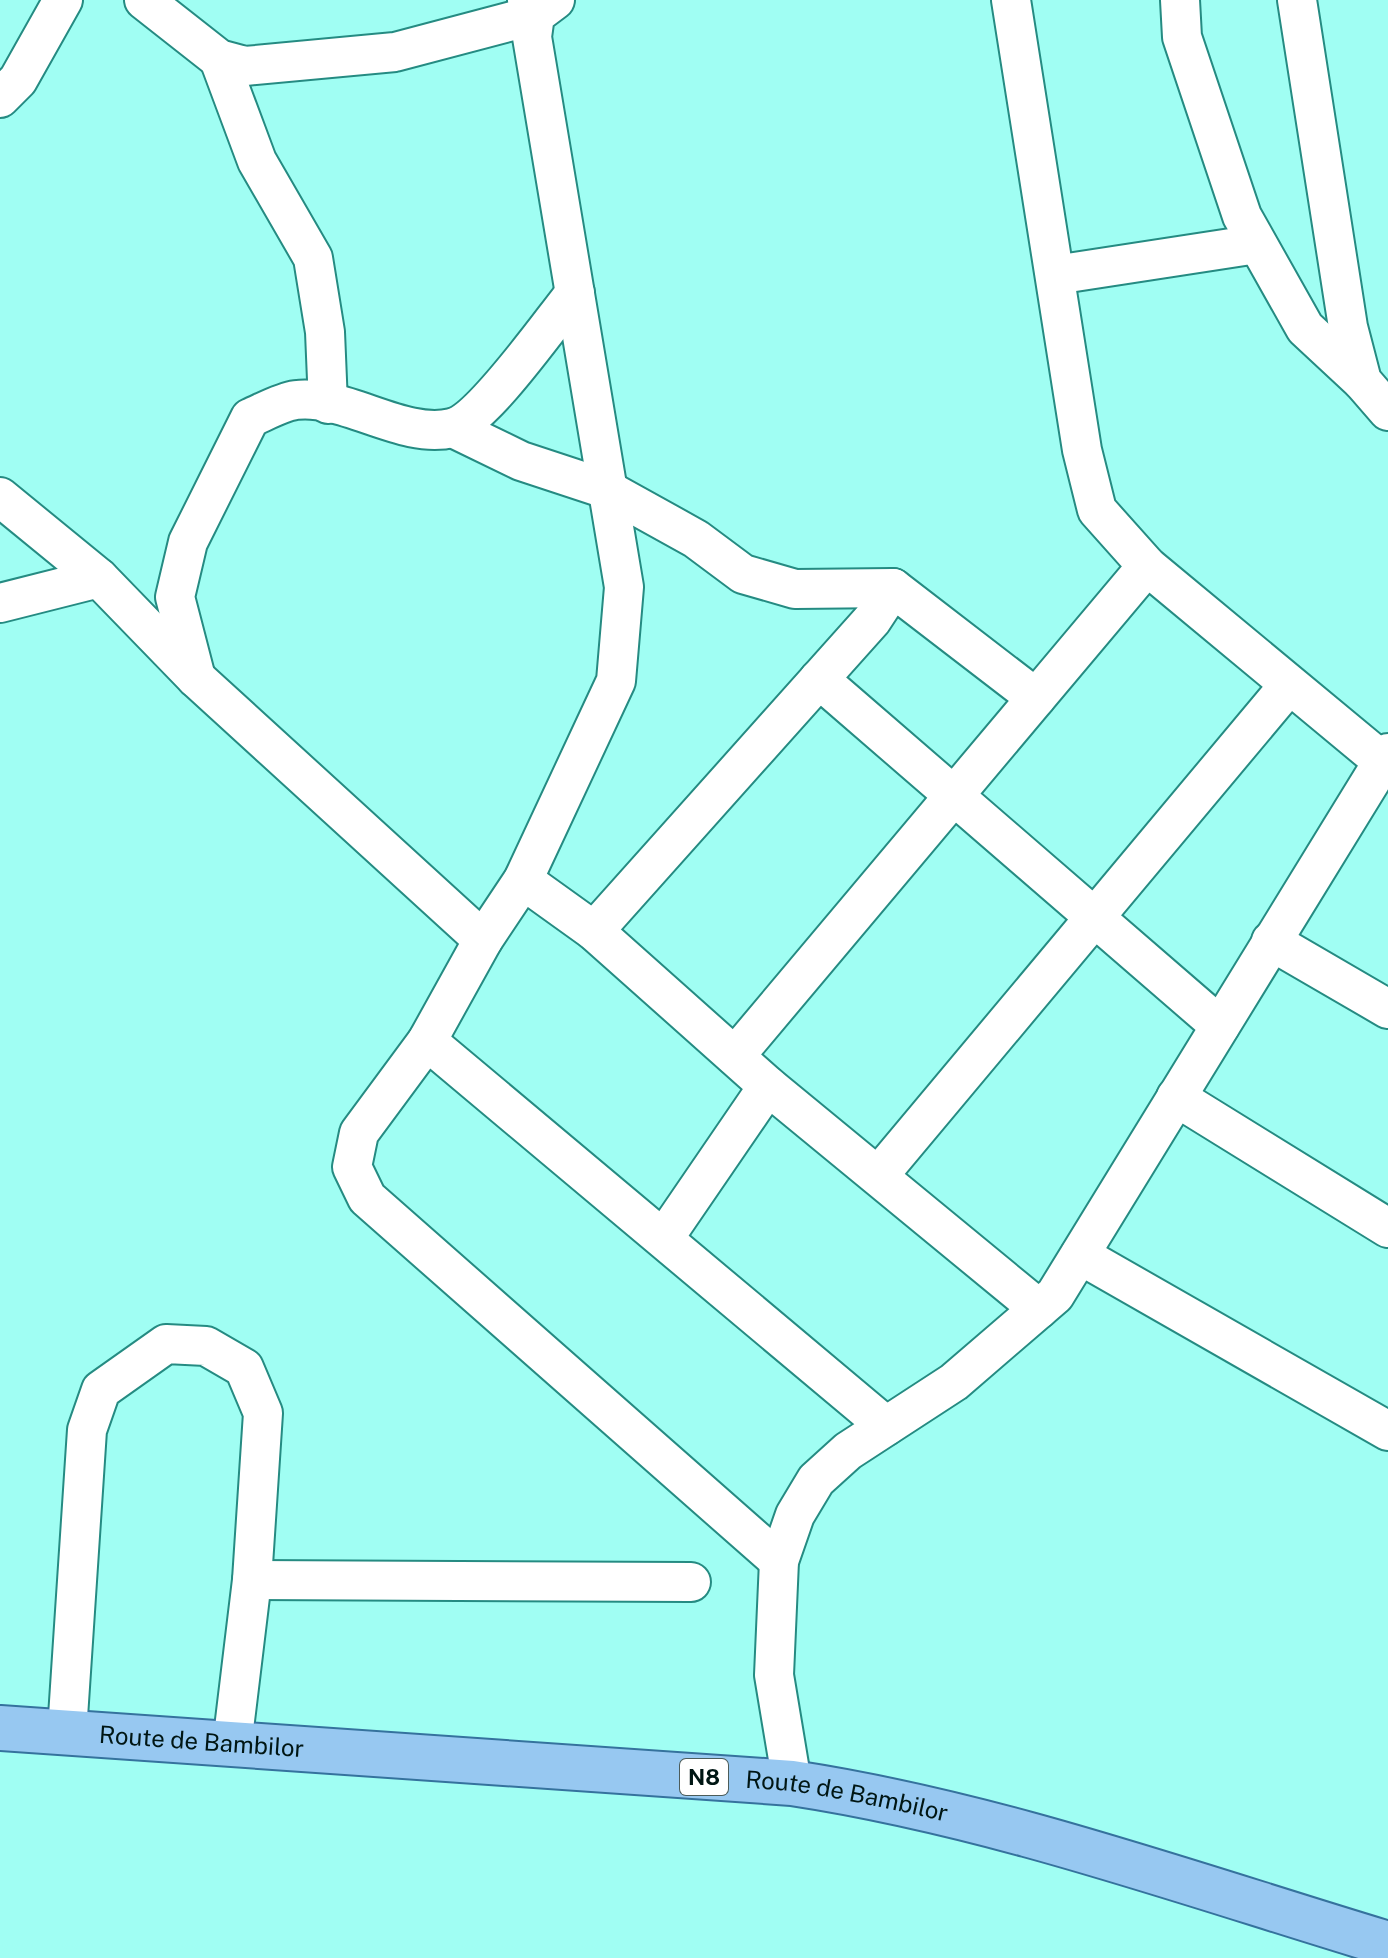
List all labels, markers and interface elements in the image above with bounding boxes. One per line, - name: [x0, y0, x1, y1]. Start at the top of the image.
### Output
- street label: Route de Bambilor: [98, 1720, 305, 1762]
- road number: N8: [680, 1759, 728, 1795]
- street label: Route de Bambilor: [745, 1765, 951, 1827]

